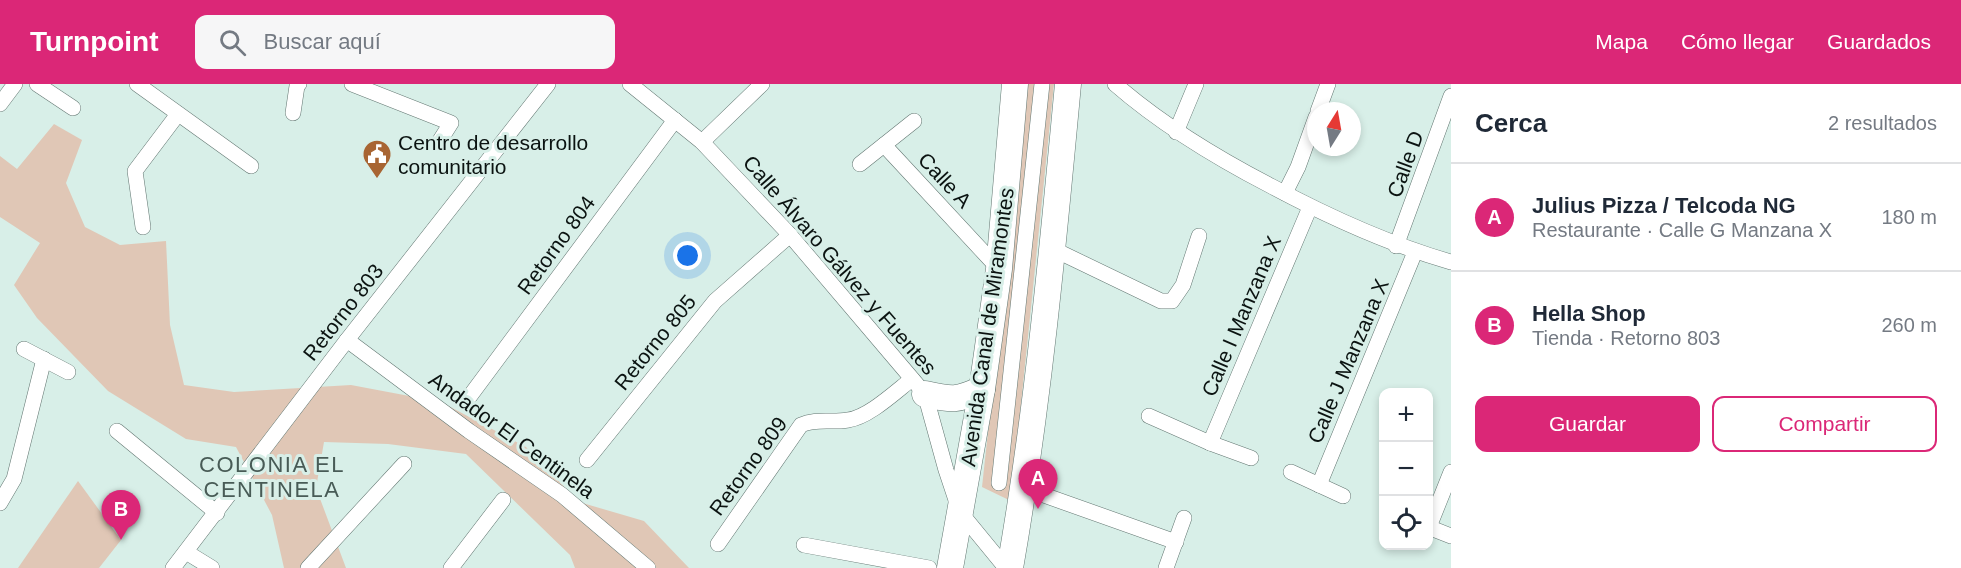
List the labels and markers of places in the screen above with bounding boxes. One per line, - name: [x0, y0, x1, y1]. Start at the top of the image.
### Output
- place label: Centro de desarrollo comunitario: [398, 131, 588, 178]
- public building icon: Centro de desarrollo comunitario: [361, 138, 393, 180]
- pin: A: [1018, 460, 1058, 509]
- pin: B: [102, 490, 140, 540]

